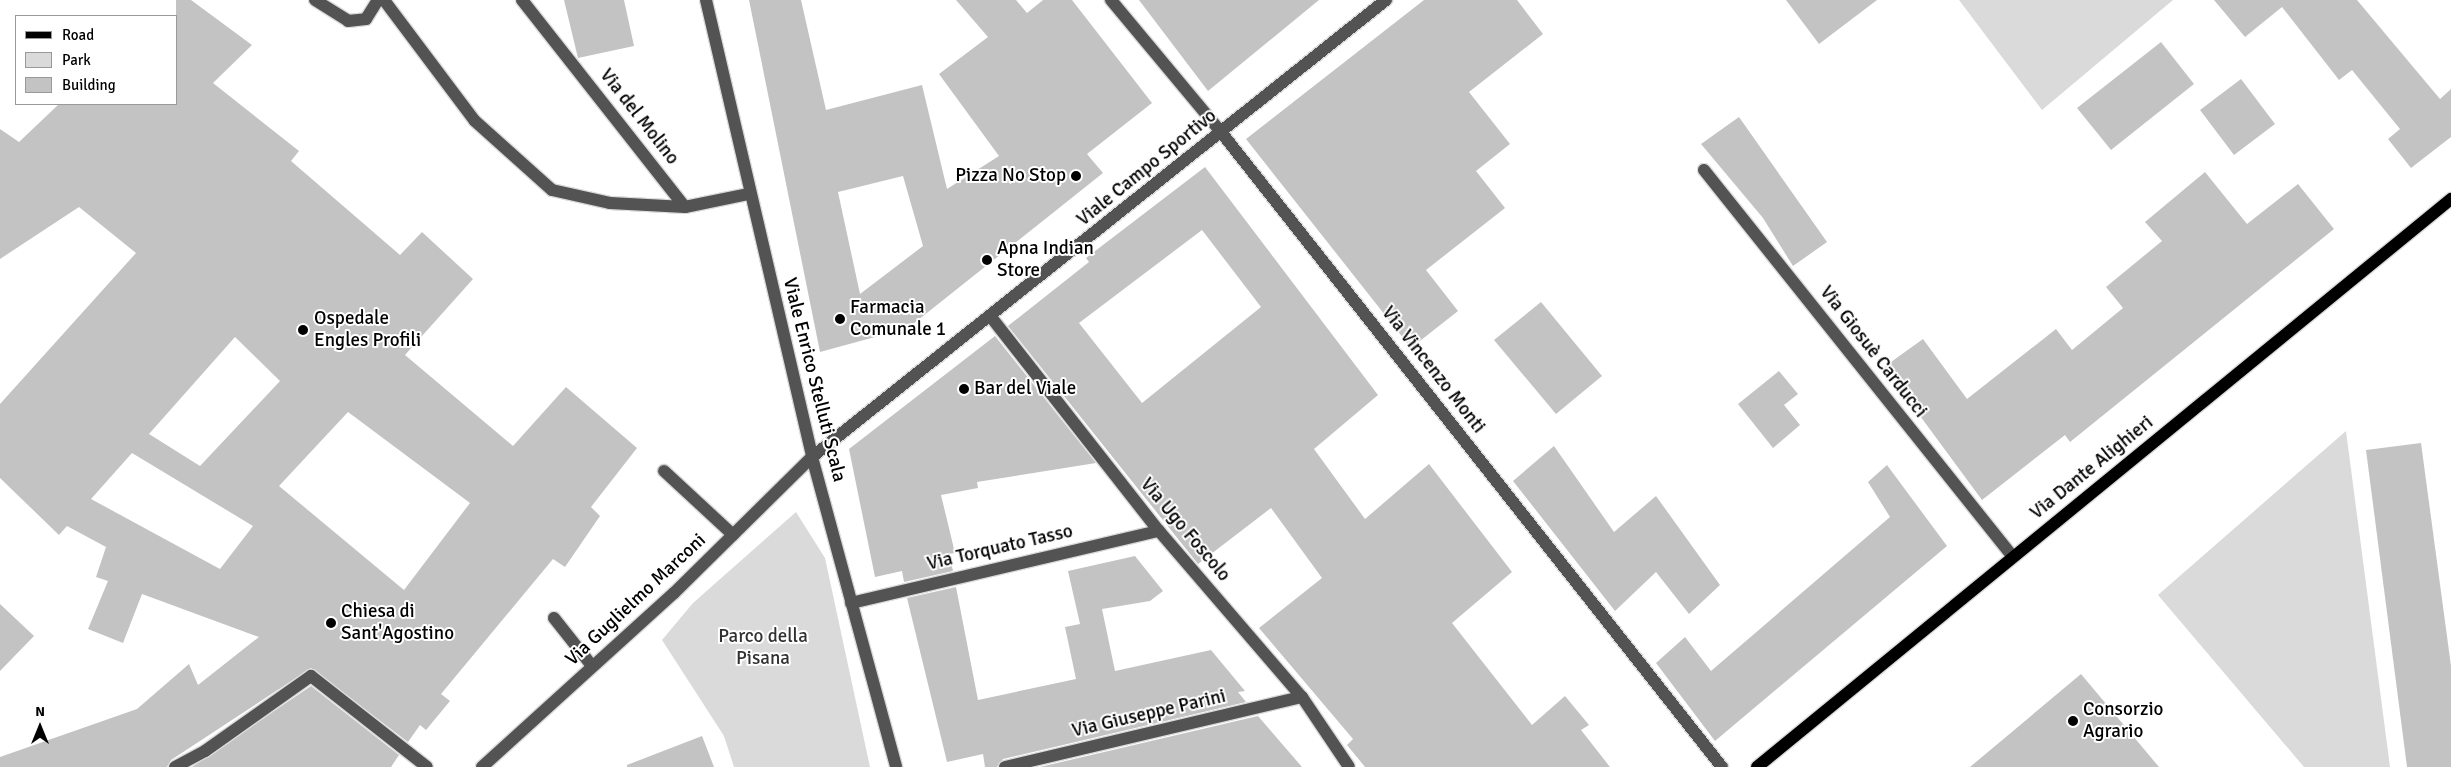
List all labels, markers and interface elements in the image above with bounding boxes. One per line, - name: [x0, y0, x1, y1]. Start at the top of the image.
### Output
- legend: [15, 15, 178, 105]
- text: Road: [62, 26, 94, 44]
- text: Park: [62, 51, 91, 69]
- street label: Via del Molino: [595, 65, 683, 169]
- text: Building: [62, 76, 116, 94]
- street label: Viale Campo Sportivo: [1073, 105, 1221, 231]
- place label: Pizza No Stop: [955, 165, 1066, 187]
- marker: Pizza No Stop: [1070, 170, 1082, 182]
- place label: Apna Indian Store: [997, 238, 1094, 282]
- marker: Apna Indian Store: [981, 254, 993, 266]
- street label: Viale Enrico Stelluti Scala: [778, 276, 850, 484]
- street label: Via Giosuè Carducci: [1815, 282, 1931, 422]
- place label: Farmacia Comunale 1: [850, 297, 946, 341]
- street label: Via Vincenzo Monti: [1376, 302, 1490, 438]
- place label: Ospedale Engles Profili: [314, 308, 421, 352]
- marker: Farmacia Comunale 1: [834, 313, 846, 325]
- marker: Ospedale Engles Profili: [296, 323, 310, 337]
- place label: Bar del Viale: [974, 378, 1076, 400]
- marker: Bar del Viale: [958, 383, 970, 395]
- street label: Via Dante Alighieri: [2026, 411, 2158, 525]
- street label: Via Ugo Foscolo: [1135, 474, 1235, 586]
- street label: Via Torquato Tasso: [925, 520, 1075, 576]
- street label: Via Guglielmo Marconi: [561, 529, 711, 671]
- place label: Chiesa di Sant'Agostino: [341, 601, 454, 645]
- marker: Chiesa di Sant'Agostino: [325, 617, 337, 629]
- park label: Parco della Pisana: [718, 626, 808, 670]
- street label: Via Giuseppe Parini: [1070, 685, 1228, 743]
- place label: Consorzio Agrario: [2083, 699, 2163, 743]
- north arrow: [15, 702, 65, 752]
- text: N: [35, 703, 45, 720]
- marker: Consorzio Agrario: [2067, 715, 2079, 727]

